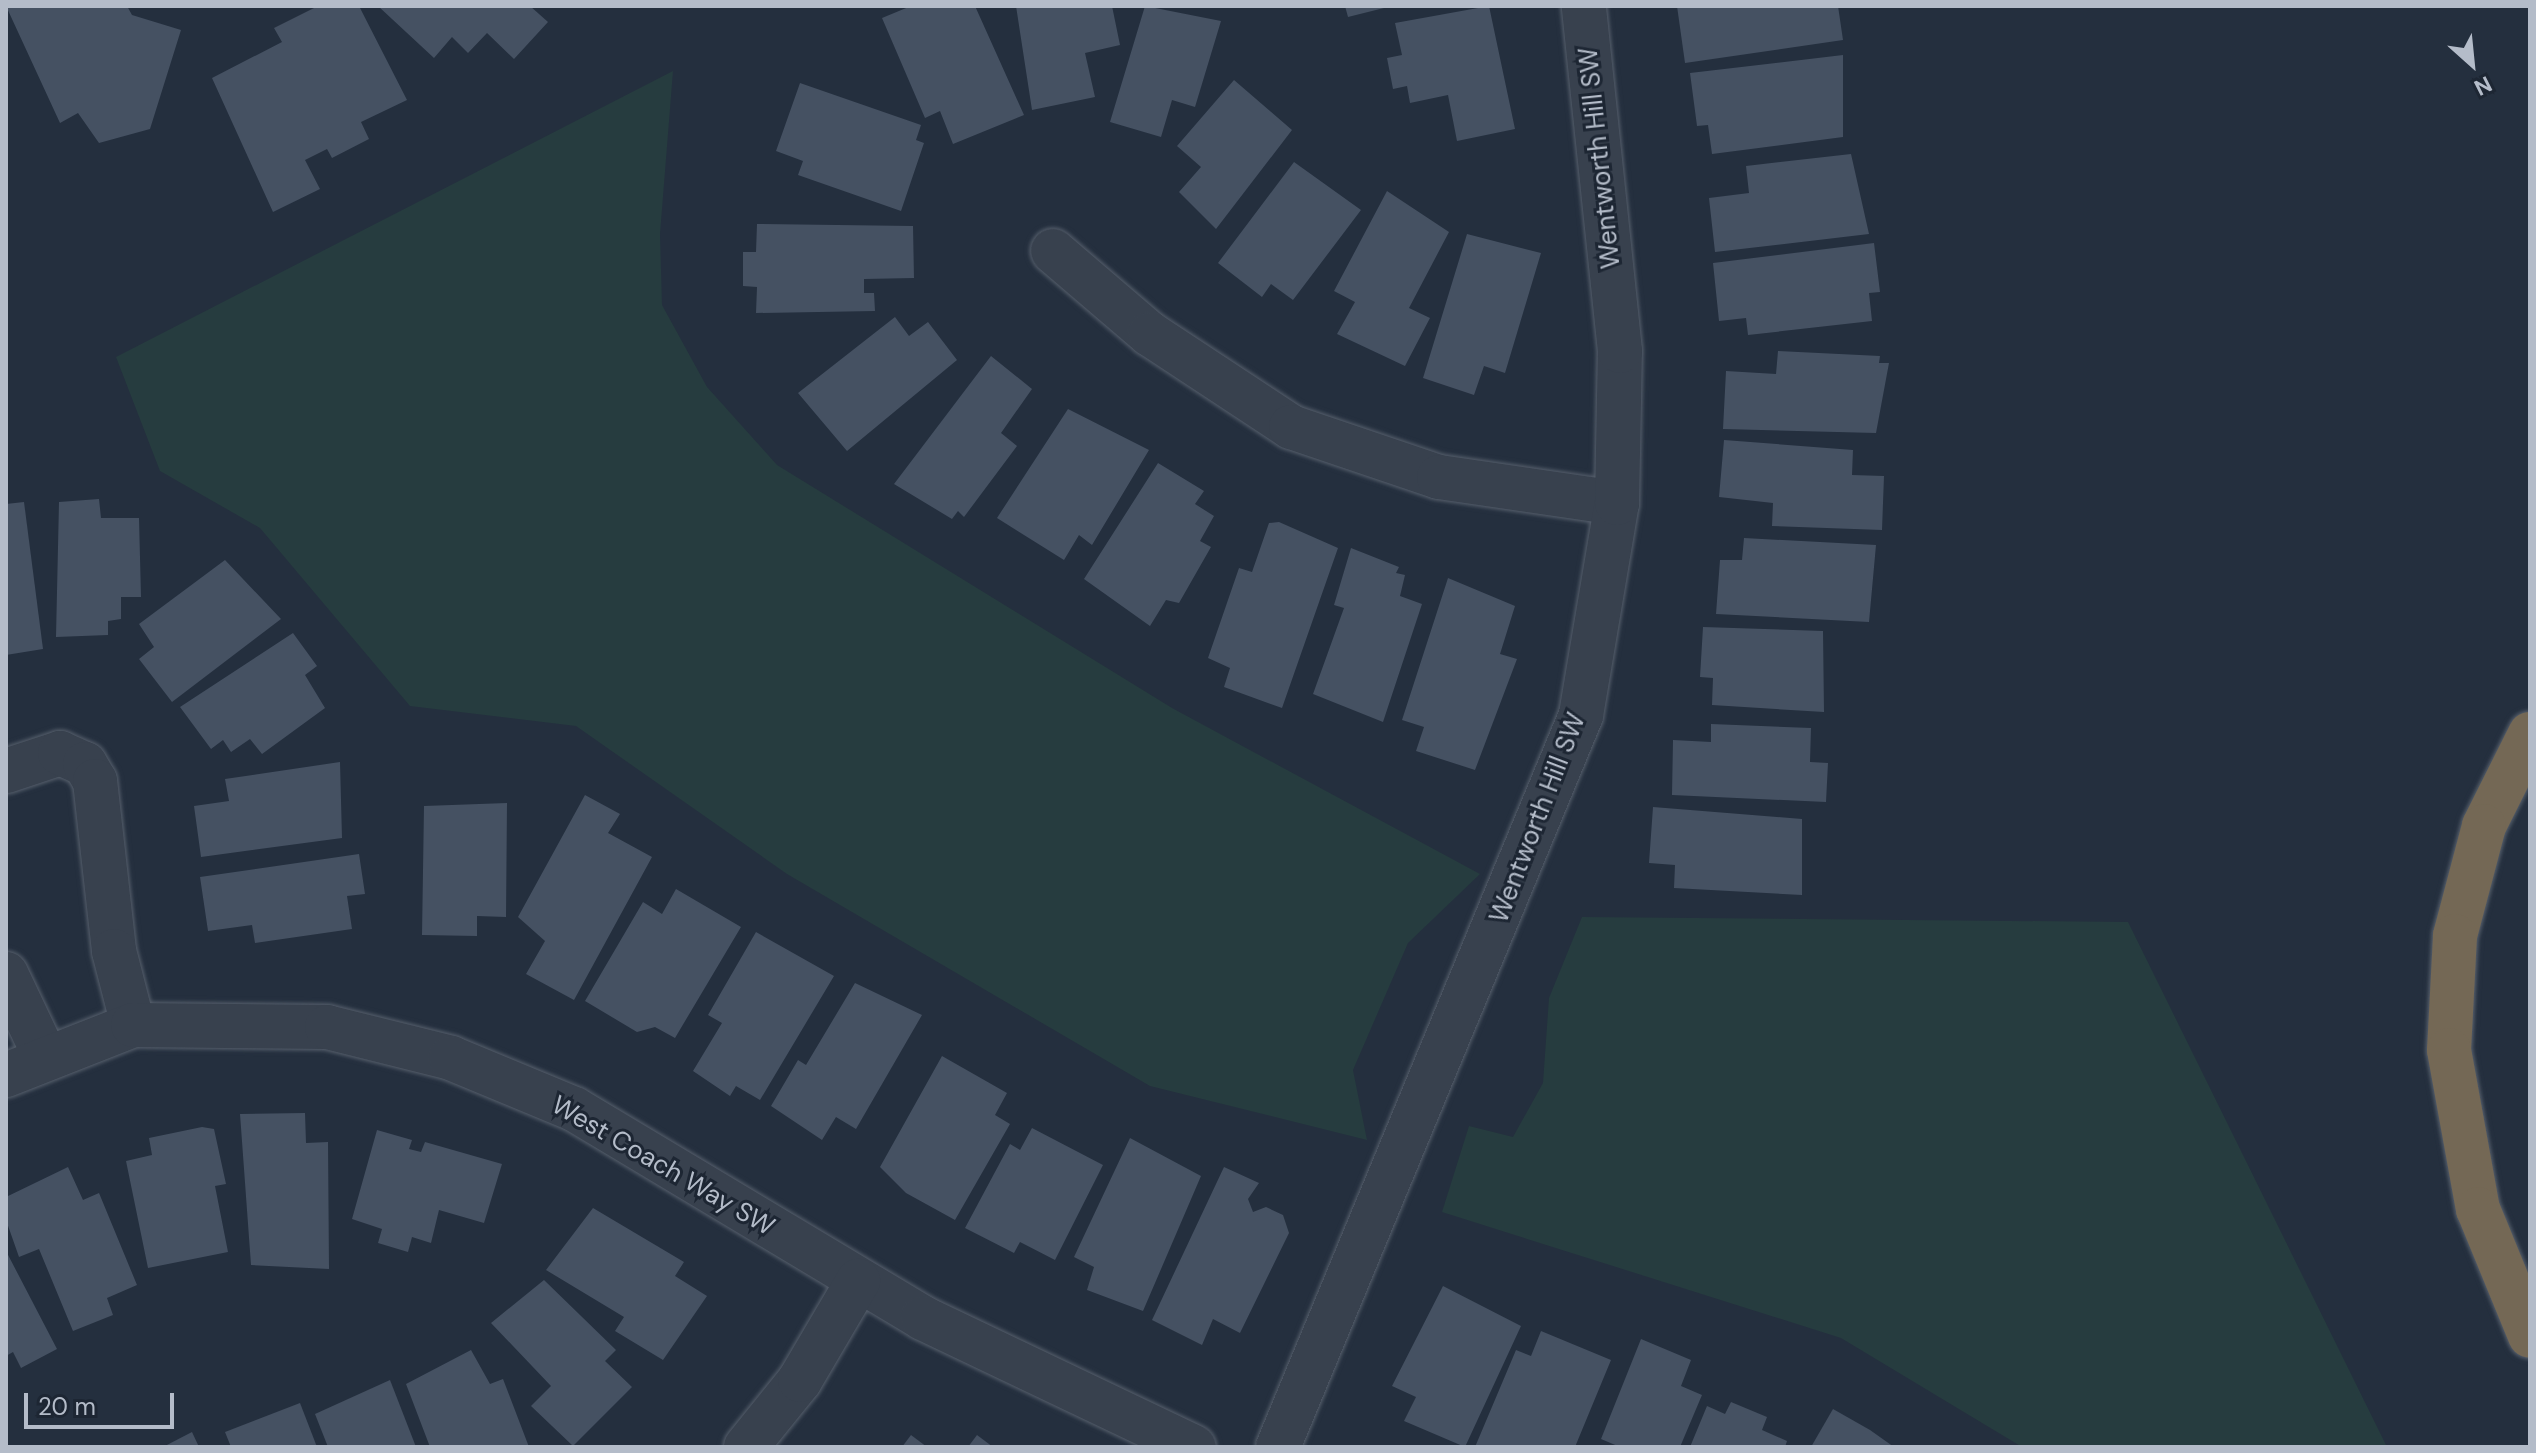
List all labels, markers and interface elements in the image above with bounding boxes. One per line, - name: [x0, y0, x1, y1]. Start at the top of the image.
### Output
- north arrow: [2432, 24, 2512, 104]
- street label: Wentworth Hill SW: [1573, 46, 1627, 270]
- text: N: [2469, 69, 2497, 102]
- street label: Wentworth Hill SW: [1484, 709, 1592, 927]
- street label: West Coach Way SW: [546, 1089, 780, 1243]
- scale bar: [28, 1377, 178, 1427]
- text: 20 m: [38, 1391, 96, 1422]

